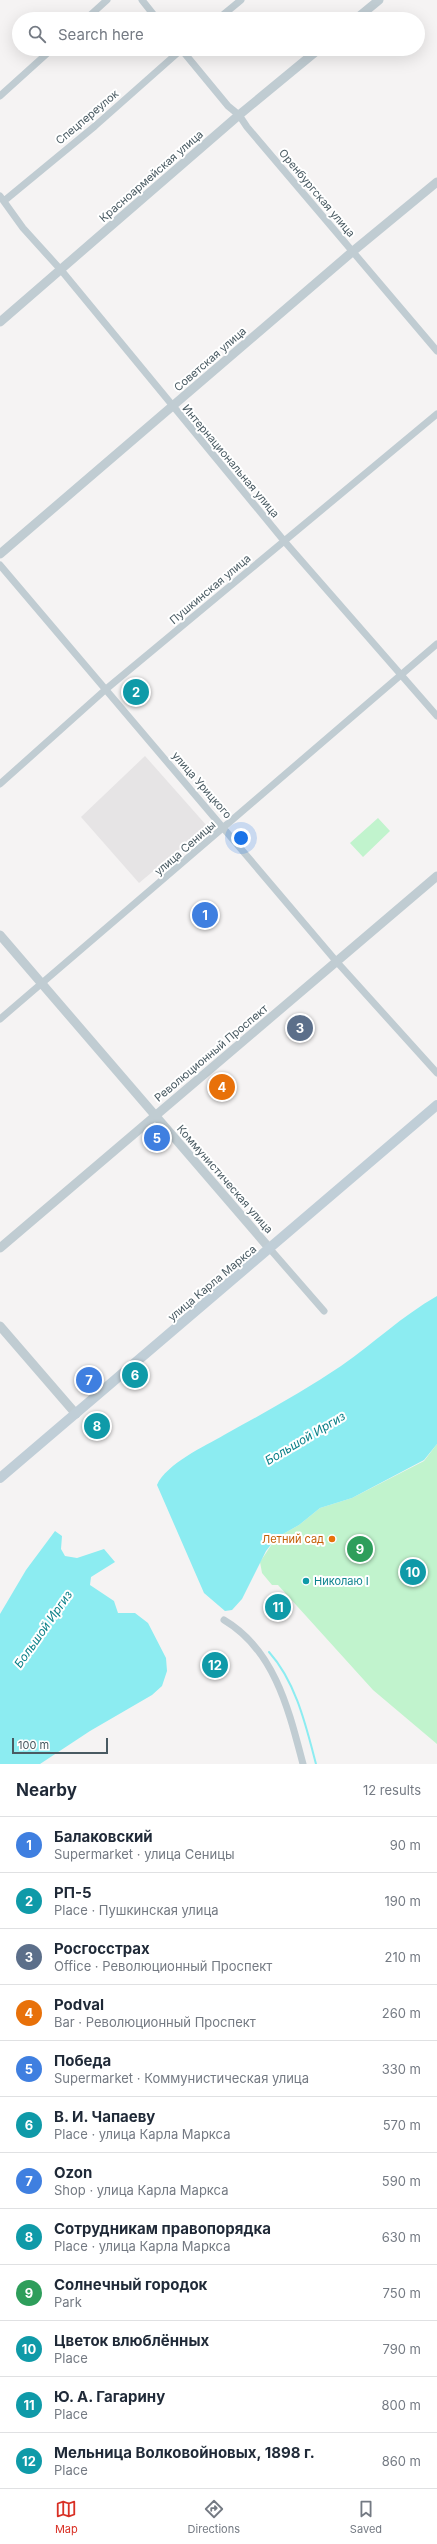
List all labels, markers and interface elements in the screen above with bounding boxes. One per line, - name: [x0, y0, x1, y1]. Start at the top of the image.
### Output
- search box: [12, 12, 425, 56]
- icon: search: [26, 23, 48, 45]
- text: Search here: [58, 25, 144, 44]
- street label: Спецпереулок: [53, 87, 121, 147]
- street label: Красноармейская улица: [96, 127, 206, 225]
- street label: Оренбургская улица: [276, 146, 358, 240]
- street label: Советская улица: [171, 324, 249, 394]
- street label: Интернациональная улица: [180, 402, 282, 520]
- street label: Пушкинская улица: [167, 551, 253, 627]
- pin: 2: [123, 677, 149, 707]
- street label: улица Урицкого: [169, 749, 235, 822]
- street label: улица Сеницы: [152, 818, 218, 878]
- your location: [231, 828, 251, 848]
- pin: 1: [192, 900, 218, 930]
- street label: Революционный Проспект: [151, 1001, 271, 1105]
- pin: 3: [287, 1013, 313, 1043]
- pin: 4: [209, 1072, 235, 1102]
- street label: Коммунистическая улица: [174, 1122, 276, 1236]
- pin: 5: [144, 1123, 170, 1153]
- street label: улица Карла Маркса: [165, 1242, 259, 1324]
- pin: 6: [122, 1360, 148, 1390]
- pin: 7: [76, 1365, 102, 1395]
- water label: Большой Иргиз: [262, 1408, 348, 1468]
- pin: 8: [84, 1411, 110, 1441]
- place label: Летний сад: [262, 1532, 324, 1546]
- marker: Летний сад: [327, 1534, 337, 1544]
- pin: 9: [347, 1534, 373, 1564]
- pin: 10: [400, 1557, 426, 1587]
- place label: Николаю I: [314, 1574, 369, 1588]
- marker: Николаю I: [301, 1576, 311, 1586]
- water label: Большой Иргиз: [11, 1587, 75, 1671]
- pin: 11: [265, 1592, 291, 1622]
- pin: 12: [202, 1650, 228, 1680]
- scale bar: [12, 1736, 108, 1755]
- text: 100 m: [18, 1738, 49, 1752]
- text: Nearby: [16, 1780, 77, 1800]
- text: 12 results: [363, 1782, 421, 1798]
- text: Балаковский: [54, 1827, 153, 1846]
- text: 1: [26, 1837, 32, 1853]
- text: 90 m: [390, 1837, 421, 1853]
- text: Supermarket · улица Сеницы: [54, 1846, 235, 1862]
- text: РП-5: [54, 1883, 92, 1902]
- text: 2: [25, 1893, 33, 1909]
- text: 190 m: [384, 1893, 421, 1909]
- text: Place · Пушкинская улица: [54, 1902, 219, 1918]
- text: Росгосстрах: [54, 1939, 150, 1958]
- text: 3: [25, 1949, 33, 1965]
- text: 210 m: [385, 1949, 421, 1965]
- text: Office · Революционный Проспект: [54, 1958, 272, 1974]
- text: Podval: [54, 1995, 104, 2014]
- text: 4: [25, 2005, 33, 2021]
- text: 260 m: [382, 2005, 421, 2021]
- text: Bar · Революционный Проспект: [54, 2014, 256, 2030]
- text: Победа: [54, 2051, 111, 2070]
- text: 5: [25, 2061, 33, 2077]
- text: 330 m: [382, 2061, 421, 2077]
- text: Supermarket · Коммунистическая улица: [54, 2070, 309, 2086]
- text: В. И. Чапаеву: [54, 2107, 155, 2126]
- text: 6: [25, 2117, 33, 2133]
- text: 570 m: [383, 2117, 421, 2133]
- text: Place · улица Карла Маркса: [54, 2126, 230, 2142]
- text: Ozon: [54, 2163, 92, 2182]
- text: 7: [25, 2173, 33, 2189]
- text: 590 m: [382, 2173, 421, 2189]
- text: Shop · улица Карла Маркса: [54, 2182, 228, 2198]
- text: Сотрудникам правопорядка: [54, 2219, 271, 2238]
- text: 8: [25, 2229, 33, 2245]
- text: 630 m: [382, 2229, 421, 2245]
- text: Place · улица Карла Маркса: [54, 2238, 230, 2254]
- text: Солнечный городок: [54, 2275, 207, 2294]
- text: 9: [25, 2285, 33, 2301]
- text: 750 m: [383, 2285, 421, 2301]
- text: Park: [54, 2294, 82, 2310]
- text: Цветок влюблённых: [54, 2331, 209, 2350]
- text: 10: [22, 2341, 36, 2357]
- text: 790 m: [382, 2341, 421, 2357]
- text: Place: [54, 2350, 88, 2366]
- text: Ю. А. Гагарину: [54, 2387, 165, 2406]
- text: 11: [23, 2397, 35, 2413]
- text: 800 m: [382, 2397, 421, 2413]
- text: Place: [54, 2406, 88, 2422]
- text: Мельница Волковойновых, 1898 г.: [54, 2443, 315, 2462]
- text: 12: [22, 2453, 36, 2469]
- text: 860 m: [382, 2453, 421, 2469]
- text: Place: [54, 2462, 88, 2478]
- tab: Map: [55, 2498, 78, 2536]
- tab: Directions: [188, 2498, 240, 2536]
- tab: Saved: [350, 2498, 382, 2536]

